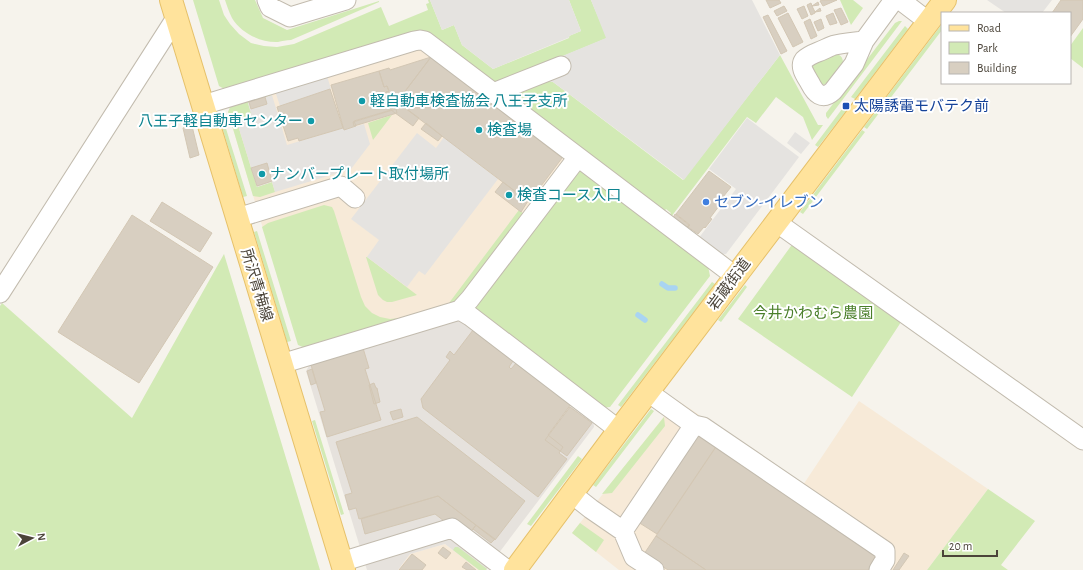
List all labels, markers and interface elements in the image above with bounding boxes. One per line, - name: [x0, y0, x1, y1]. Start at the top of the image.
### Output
- legend: [941, 12, 1071, 84]
- text: Road: [977, 22, 1001, 34]
- text: Park: [977, 42, 998, 54]
- text: Building: [977, 62, 1017, 74]
- place label: 軽自動車検査協会 八王子支所: [370, 92, 567, 109]
- marker: 軽自動車検査協会 八王子支所: [357, 96, 367, 106]
- place label: 太陽誘電モバテク前: [854, 98, 989, 114]
- marker: 太陽誘電モバテク前: [841, 101, 851, 111]
- place label: 八王子軽自動車センター: [138, 113, 303, 129]
- marker: 八王子軽自動車センター: [306, 116, 316, 126]
- place label: 検査場: [487, 122, 532, 138]
- marker: 検査場: [474, 125, 484, 135]
- place label: ナンバープレート取付場所: [270, 165, 449, 182]
- marker: ナンバープレート取付場所: [257, 169, 267, 179]
- place label: 検査コース入口: [517, 187, 621, 203]
- marker: 検査コース入口: [504, 190, 514, 200]
- place label: セブン-イレブン: [714, 194, 824, 210]
- marker: セブン-イレブン: [701, 197, 711, 207]
- street label: 所沢青梅線: [238, 246, 277, 323]
- street label: 岩蔵街道: [705, 255, 753, 313]
- park label: 今井かわむら農園: [753, 304, 873, 321]
- north arrow: [12, 518, 52, 558]
- text: N: [36, 532, 47, 541]
- scale bar: [943, 532, 997, 558]
- text: 20 m: [949, 540, 972, 552]

